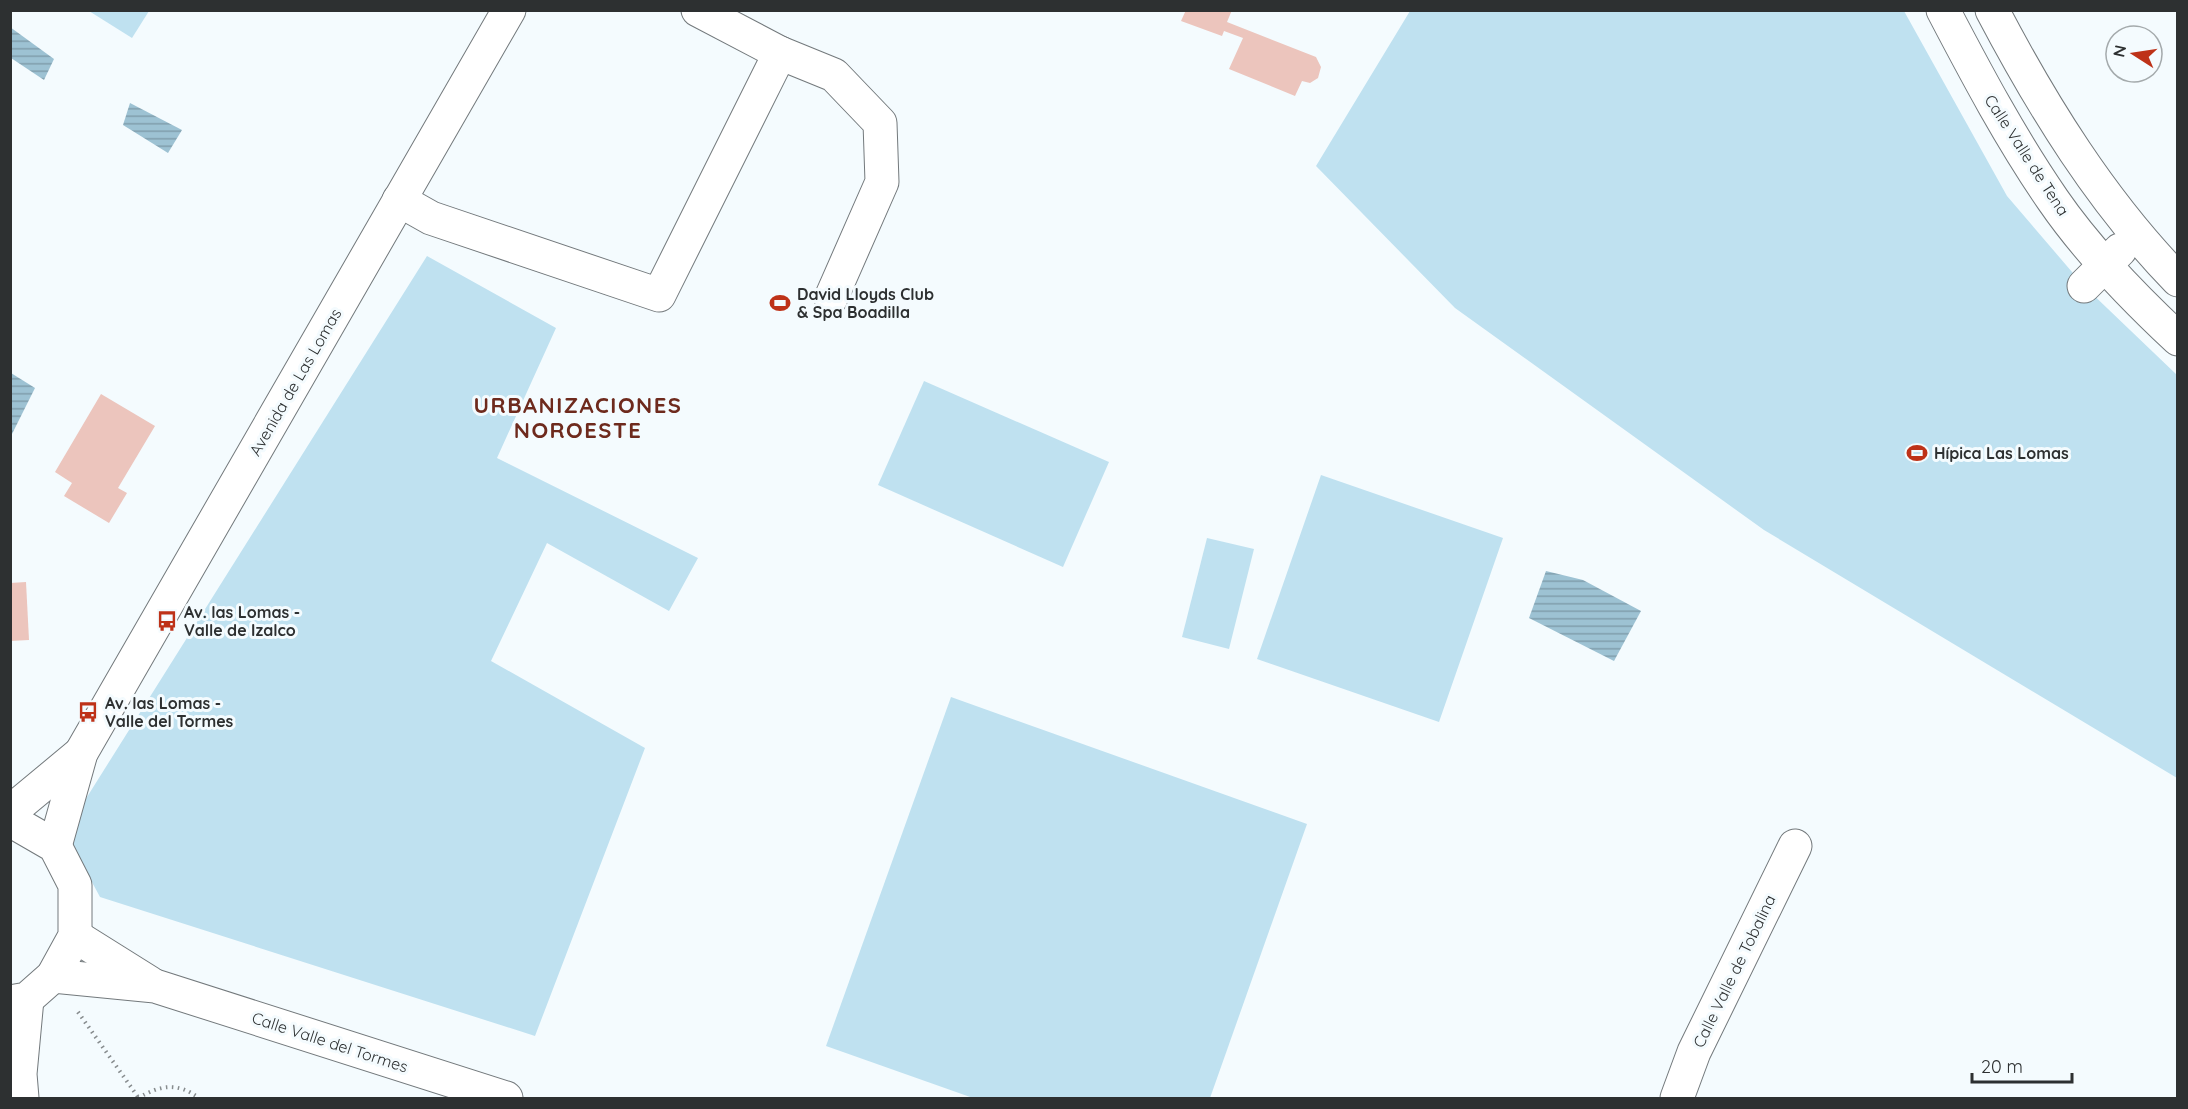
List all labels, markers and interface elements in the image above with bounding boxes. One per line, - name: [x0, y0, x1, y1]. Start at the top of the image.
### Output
- north arrow: [2104, 24, 2164, 84]
- text: N: [2108, 43, 2130, 59]
- street label: Calle Valle de Tena: [1980, 91, 2074, 219]
- place label: David Lloyds Club & Spa Boadilla: [797, 284, 934, 322]
- sports icon: David Lloyds Club & Spa Boadilla: [768, 291, 792, 315]
- street label: Avenida de Las Lomas: [245, 305, 345, 459]
- district label: URBANIZACIONES NOROESTE: [474, 391, 682, 444]
- sports icon: Hípica Las Lomas: [1905, 441, 1929, 465]
- place label: Hípica Las Lomas: [1934, 443, 2069, 463]
- place label: Av. las Lomas - Valle de Izalco: [184, 602, 300, 640]
- bus stop icon: Av. las Lomas - Valle de Izalco: [155, 609, 179, 633]
- place label: Av. las Lomas - Valle del Tormes: [105, 693, 234, 731]
- bus stop icon: Av. las Lomas - Valle del Tormes: [76, 700, 100, 724]
- street label: Calle Valle de Tobalina: [1688, 891, 1780, 1051]
- street label: Calle Valle del Tormes: [249, 1007, 411, 1077]
- scale bar: [1972, 1046, 2072, 1084]
- text: 20 m: [1981, 1055, 2023, 1078]

